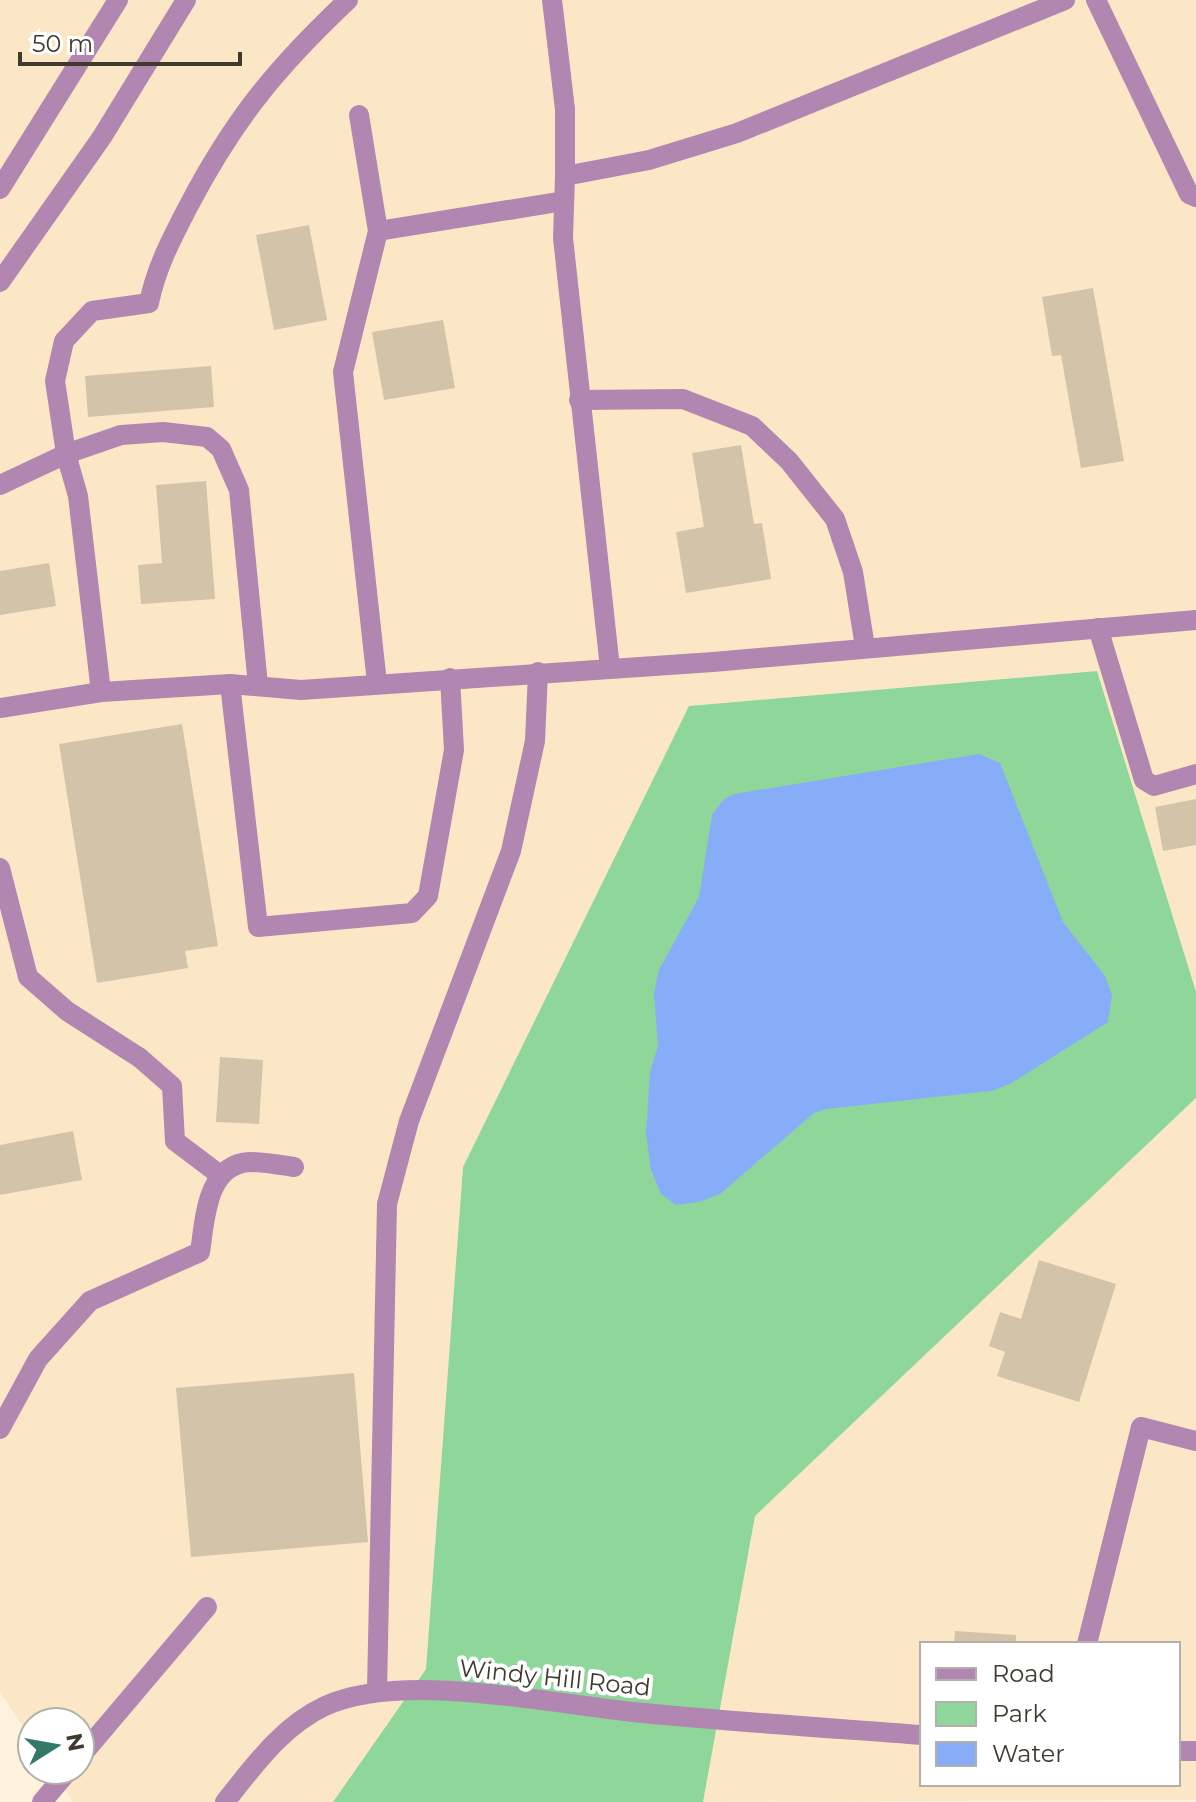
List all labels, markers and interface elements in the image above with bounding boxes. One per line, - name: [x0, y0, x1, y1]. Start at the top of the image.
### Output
- scale bar: [20, 16, 240, 66]
- text: 50 m: [32, 29, 93, 58]
- legend: [920, 1642, 1180, 1786]
- street label: Windy Hill Road: [458, 1653, 652, 1702]
- text: Road: [992, 1659, 1055, 1688]
- text: Park: [992, 1699, 1047, 1728]
- north arrow: [16, 1706, 96, 1786]
- text: N: [60, 1731, 90, 1754]
- text: Water: [992, 1739, 1065, 1768]

